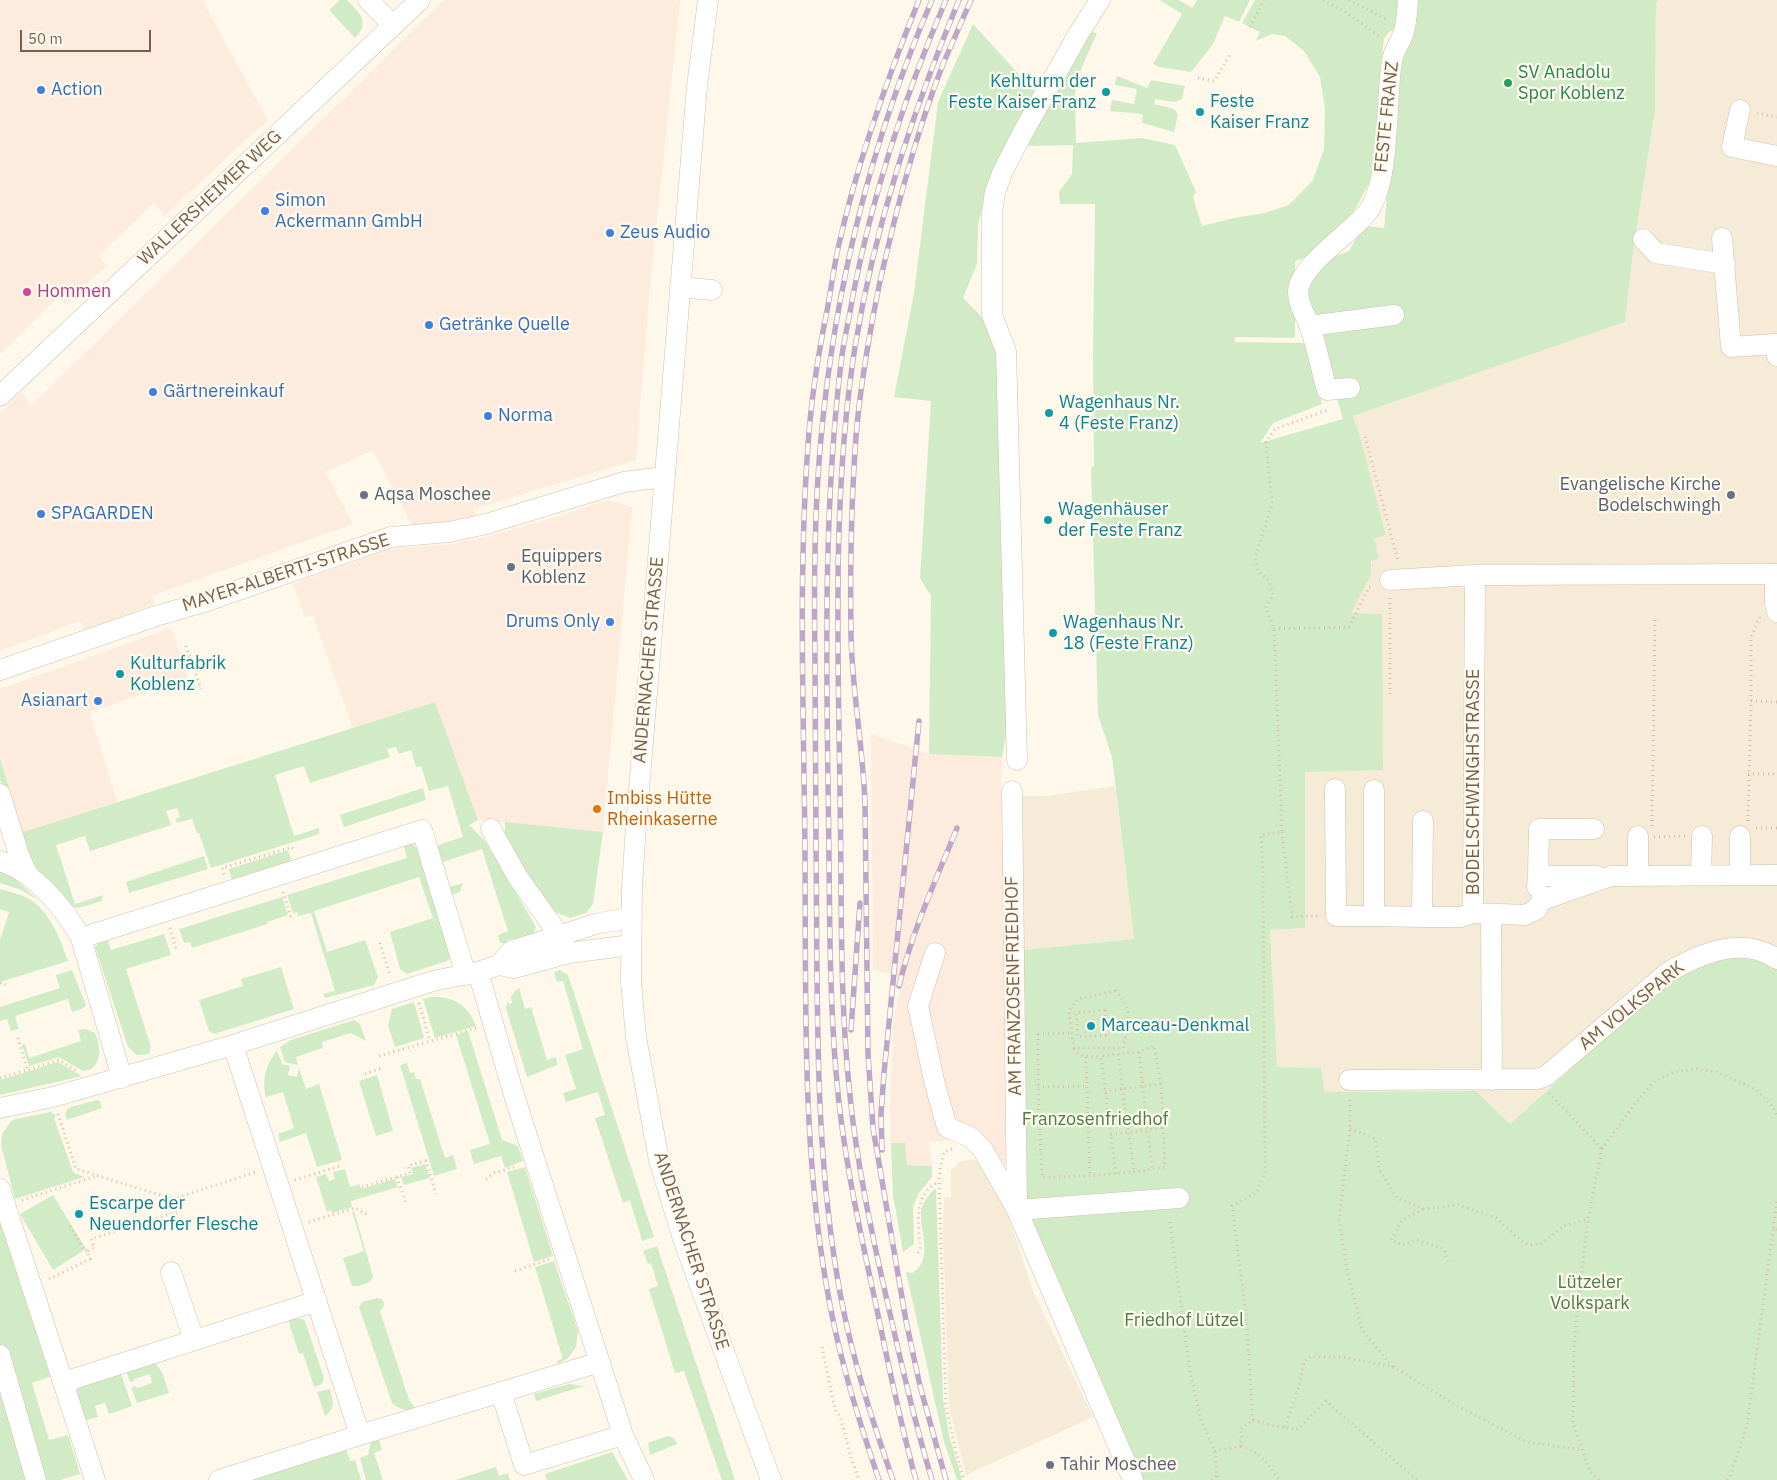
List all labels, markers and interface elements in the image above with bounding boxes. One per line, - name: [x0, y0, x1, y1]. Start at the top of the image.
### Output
- scale bar: [22, 20, 154, 52]
- text: 50 m: [28, 29, 63, 48]
- street label: FESTE FRANZ: [1370, 60, 1404, 174]
- place label: SV Anadolu Spor Koblenz: [1518, 62, 1625, 104]
- place label: Kehlturm der Feste Kaiser Franz: [948, 71, 1096, 114]
- marker: SV Anadolu Spor Koblenz: [1502, 77, 1514, 89]
- place label: Action: [51, 79, 103, 101]
- marker: Action: [35, 84, 47, 96]
- marker: Kehlturm der Feste Kaiser Franz: [1100, 86, 1112, 98]
- place label: Feste Kaiser Franz: [1210, 91, 1309, 134]
- marker: Feste Kaiser Franz: [1194, 106, 1206, 118]
- street label: WALLERSHEIMER WEG: [134, 126, 286, 270]
- place label: Simon Ackermann GmbH: [275, 190, 423, 232]
- marker: Simon Ackermann GmbH: [259, 205, 271, 217]
- place label: Zeus Audio: [620, 222, 710, 244]
- marker: Zeus Audio: [604, 227, 616, 239]
- place label: Hommen: [37, 281, 111, 303]
- marker: Hommen: [21, 286, 33, 298]
- place label: Getränke Quelle: [439, 314, 570, 336]
- marker: Getränke Quelle: [423, 319, 435, 331]
- place label: Gärtnereinkauf: [163, 381, 284, 403]
- marker: Gärtnereinkauf: [147, 386, 159, 398]
- place label: Wagenhaus Nr. 4 (Feste Franz): [1059, 392, 1180, 434]
- place label: Norma: [498, 405, 553, 427]
- marker: Wagenhaus Nr. 4 (Feste Franz): [1043, 407, 1055, 419]
- marker: Norma: [482, 410, 494, 422]
- place label: Evangelische Kirche Bodelschwingh: [1560, 474, 1721, 516]
- place label: Aqsa Moschee: [374, 484, 491, 506]
- marker: Aqsa Moschee: [358, 489, 370, 501]
- marker: Evangelische Kirche Bodelschwingh: [1725, 489, 1737, 501]
- place label: Wagenhäuser der Feste Franz: [1058, 499, 1182, 542]
- place label: SPAGARDEN: [51, 503, 154, 525]
- marker: SPAGARDEN: [35, 508, 47, 520]
- marker: Wagenhäuser der Feste Franz: [1042, 514, 1054, 526]
- street label: MAYER-ALBERTI-STRASSE: [180, 529, 392, 617]
- place label: Equippers Koblenz: [521, 546, 603, 588]
- street label: ANDERNACHER STRASSE: [629, 556, 669, 764]
- marker: Equippers Koblenz: [505, 561, 517, 573]
- place label: Drums Only: [506, 611, 600, 633]
- place label: Wagenhaus Nr. 18 (Feste Franz): [1063, 612, 1194, 654]
- marker: Drums Only: [604, 616, 616, 628]
- marker: Wagenhaus Nr. 18 (Feste Franz): [1047, 627, 1059, 639]
- place label: Kulturfabrik Koblenz: [130, 653, 226, 696]
- marker: Kulturfabrik Koblenz: [114, 668, 126, 680]
- street label: BODELSCHWINGHSTRASSE: [1463, 669, 1485, 895]
- place label: Asianart: [21, 690, 88, 712]
- marker: Asianart: [92, 695, 104, 707]
- place label: Imbiss Hütte Rheinkaserne: [607, 788, 718, 831]
- marker: Imbiss Hütte Rheinkaserne: [591, 803, 603, 815]
- street label: AM FRANZOSENFRIEDHOF: [1001, 876, 1027, 1096]
- street label: AM VOLKSPARK: [1575, 957, 1689, 1055]
- place label: Marceau-Denkmal: [1101, 1015, 1249, 1037]
- marker: Marceau-Denkmal: [1085, 1020, 1097, 1032]
- park label: Franzosenfriedhof: [1022, 1109, 1168, 1131]
- street label: ANDERNACHER STRASSE: [649, 1149, 733, 1353]
- place label: Escarpe der Neuendorfer Flesche: [89, 1193, 258, 1236]
- marker: Escarpe der Neuendorfer Flesche: [73, 1208, 85, 1220]
- park label: Lützeler Volkspark: [1550, 1272, 1630, 1315]
- park label: Friedhof Lützel: [1124, 1310, 1244, 1332]
- place label: Tahir Moschee: [1060, 1454, 1177, 1476]
- marker: Tahir Moschee: [1044, 1459, 1056, 1471]

